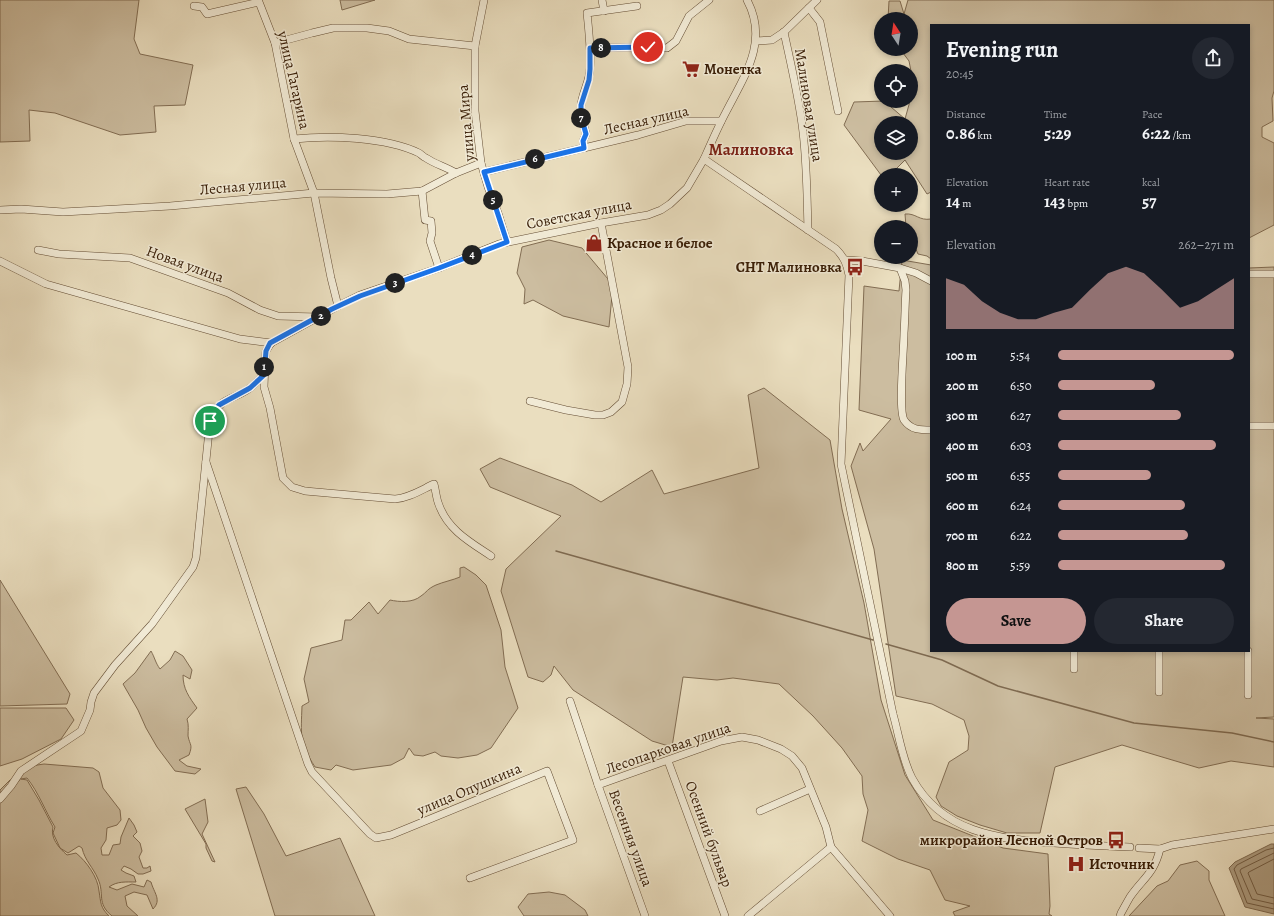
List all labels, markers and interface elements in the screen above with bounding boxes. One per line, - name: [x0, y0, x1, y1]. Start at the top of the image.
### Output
- north arrow: [874, 12, 918, 56]
- map controls: [874, 12, 918, 264]
- street label: улица Гагарина: [273, 28, 315, 131]
- pin: [631, 30, 665, 64]
- text: Evening run: [946, 35, 1058, 65]
- icon: check: [637, 36, 659, 58]
- button: share: [1192, 37, 1234, 79]
- pin: 8: [591, 38, 611, 58]
- text: 8: [598, 40, 604, 55]
- street label: Малиновая улица: [790, 47, 828, 163]
- supermarket icon: Монетка: [681, 59, 701, 79]
- place label: Монетка: [704, 59, 762, 79]
- button: locate: [874, 64, 918, 108]
- text: 20:45: [946, 65, 974, 82]
- street label: улица Мира: [453, 83, 479, 163]
- street label: Лесная улица: [601, 100, 691, 140]
- text: Distance: [946, 107, 985, 122]
- text: Time: [1044, 107, 1067, 122]
- text: Pace: [1142, 107, 1162, 122]
- pin: 7: [571, 108, 591, 128]
- text: 7: [579, 110, 583, 125]
- button: layers: [874, 116, 918, 160]
- text: 0.86: [946, 122, 975, 145]
- text: 5:29: [1044, 122, 1071, 145]
- text: 6:22: [1142, 122, 1170, 145]
- text: km: [975, 128, 992, 143]
- text: /km: [1170, 128, 1191, 143]
- district label: Малиновка: [709, 138, 794, 161]
- pin: 6: [525, 149, 545, 169]
- text: 6: [532, 151, 538, 166]
- button: +: [874, 168, 918, 212]
- street label: Лесная улица: [199, 172, 287, 200]
- text: Elevation: [946, 175, 988, 190]
- text: Heart rate: [1044, 175, 1090, 190]
- text: kcal: [1142, 175, 1160, 190]
- pin: 5: [483, 190, 503, 210]
- text: 14: [946, 190, 960, 213]
- text: 143: [1044, 190, 1065, 213]
- text: 57: [1142, 190, 1157, 213]
- text: 5: [491, 192, 495, 207]
- street label: Советская улица: [525, 194, 633, 234]
- text: m: [960, 196, 971, 211]
- text: bpm: [1065, 196, 1088, 211]
- button: −: [874, 220, 918, 264]
- shop icon: Красное и белое: [584, 233, 604, 253]
- place label: Красное и белое: [607, 233, 713, 253]
- text: Elevation: [946, 236, 996, 253]
- text: 262–271 m: [1178, 236, 1234, 253]
- street label: Новая улица: [143, 241, 227, 287]
- pin: 4: [462, 245, 482, 265]
- text: 4: [469, 247, 475, 262]
- place label: СНТ Малиновка: [736, 257, 843, 277]
- bus stop icon: СНТ Малиновка: [845, 257, 865, 277]
- pin: 3: [385, 273, 405, 293]
- text: 3: [393, 275, 397, 290]
- pin: 2: [311, 306, 331, 326]
- text: 2: [318, 308, 324, 323]
- text: 100 m: [946, 347, 977, 364]
- text: 5:54: [1010, 347, 1030, 364]
- pin: 1: [254, 357, 274, 377]
- text: 1: [262, 359, 266, 374]
- text: 200 m: [946, 377, 979, 394]
- text: 6:50: [1010, 377, 1032, 394]
- pin: [193, 404, 227, 438]
- text: 300 m: [946, 407, 978, 424]
- text: 6:27: [1010, 407, 1031, 424]
- icon: arrive: [199, 410, 221, 432]
- text: 400 m: [946, 437, 978, 454]
- text: 6:03: [1010, 437, 1031, 454]
- text: 500 m: [946, 467, 978, 484]
- text: 6:55: [1010, 467, 1030, 484]
- text: 600 m: [946, 497, 978, 514]
- text: 6:24: [1010, 497, 1031, 514]
- text: 700 m: [946, 527, 978, 544]
- text: 6:22: [1010, 527, 1031, 544]
- text: 800 m: [946, 557, 978, 574]
- text: 5:59: [1010, 557, 1030, 574]
- button: Save: [946, 598, 1086, 644]
- button: Share: [1094, 598, 1234, 644]
- street label: Лесопарковая улица: [603, 717, 733, 779]
- street label: улица Опушкина: [413, 758, 524, 820]
- street label: Осенний бульвар: [680, 778, 738, 890]
- street label: Весенняя улица: [604, 787, 658, 889]
- place label: микрорайон Лесной Остров: [920, 830, 1103, 850]
- bus stop icon: микрорайон Лесной Остров: [1106, 830, 1126, 850]
- hospital icon: Источник: [1066, 854, 1086, 874]
- place label: Источник: [1089, 854, 1154, 874]

